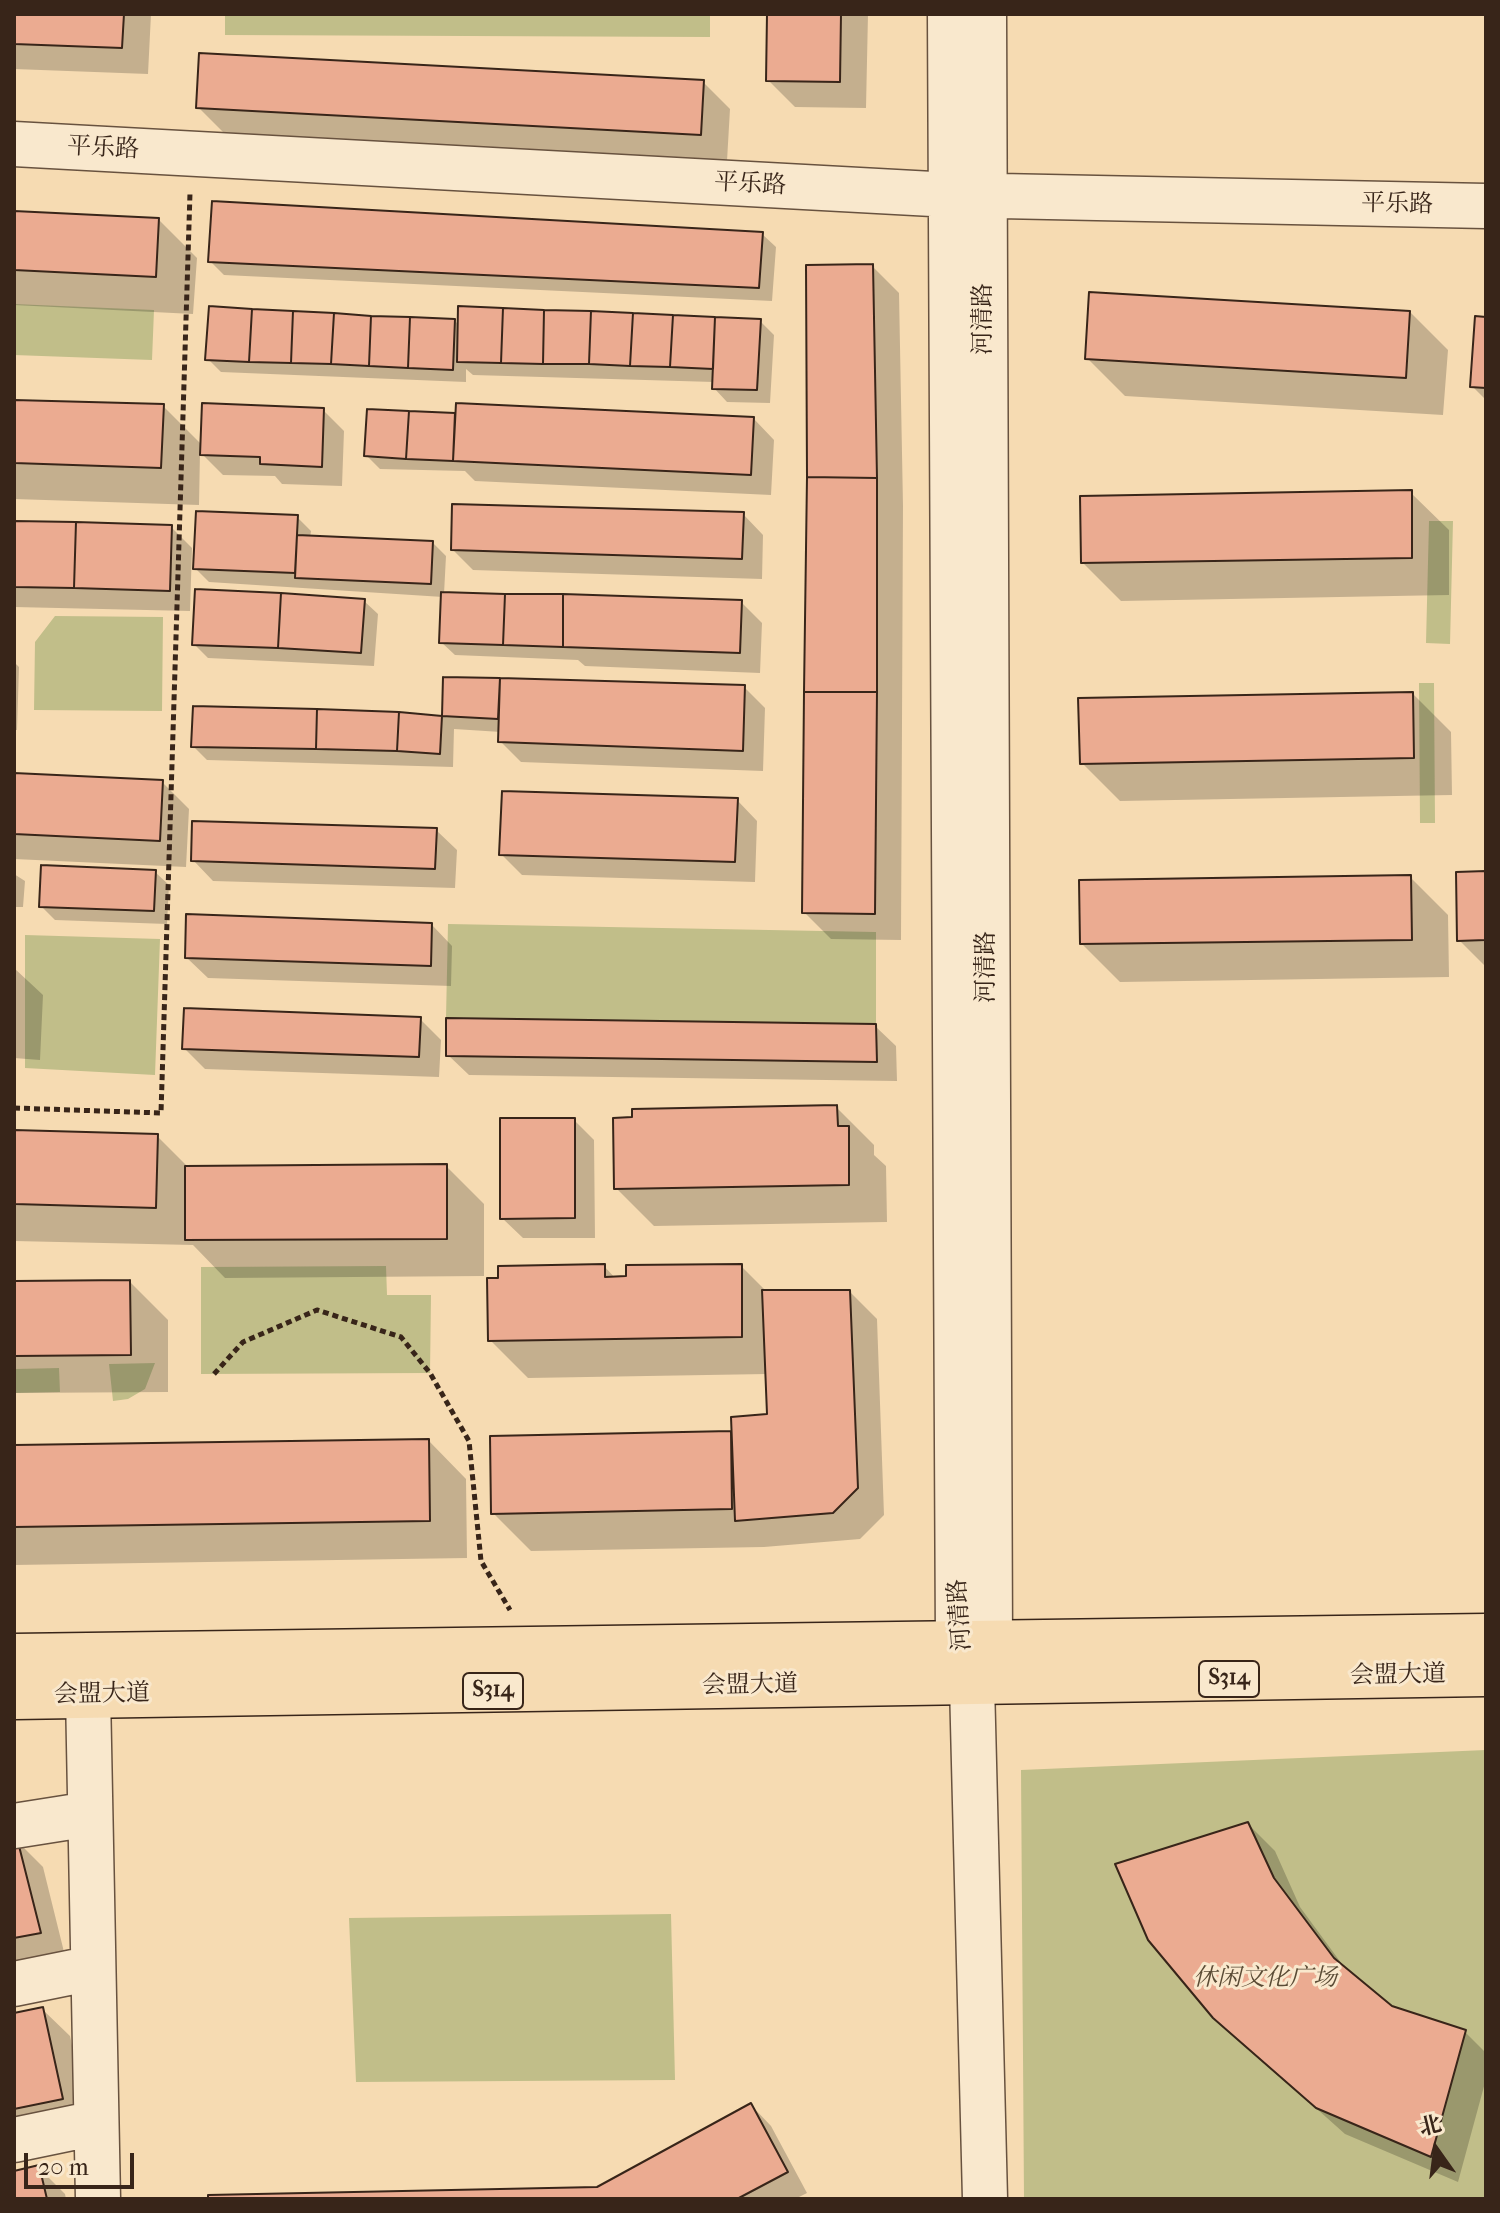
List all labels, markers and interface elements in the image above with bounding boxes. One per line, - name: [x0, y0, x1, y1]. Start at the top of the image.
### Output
- street label: 平乐路: [66, 133, 140, 165]
- street label: 平乐路: [713, 169, 787, 201]
- street label: 平乐路: [1361, 190, 1433, 220]
- street label: 河清路: [970, 283, 998, 355]
- street label: 河清路: [973, 931, 1001, 1003]
- street label: 河清路: [944, 1578, 978, 1652]
- road number: S314: [1199, 1661, 1259, 1697]
- street label: 会盟大道: [1350, 1661, 1446, 1691]
- street label: 会盟大道: [702, 1671, 798, 1701]
- road number: S314: [463, 1673, 523, 1709]
- street label: 会盟大道: [54, 1680, 150, 1710]
- park label: 休闲文化广场: [1193, 1965, 1337, 1993]
- north arrow: [1396, 2109, 1476, 2189]
- text: 北: [1416, 2110, 1444, 2141]
- scale bar: [28, 2137, 138, 2187]
- text: 20 m: [38, 2153, 89, 2181]

